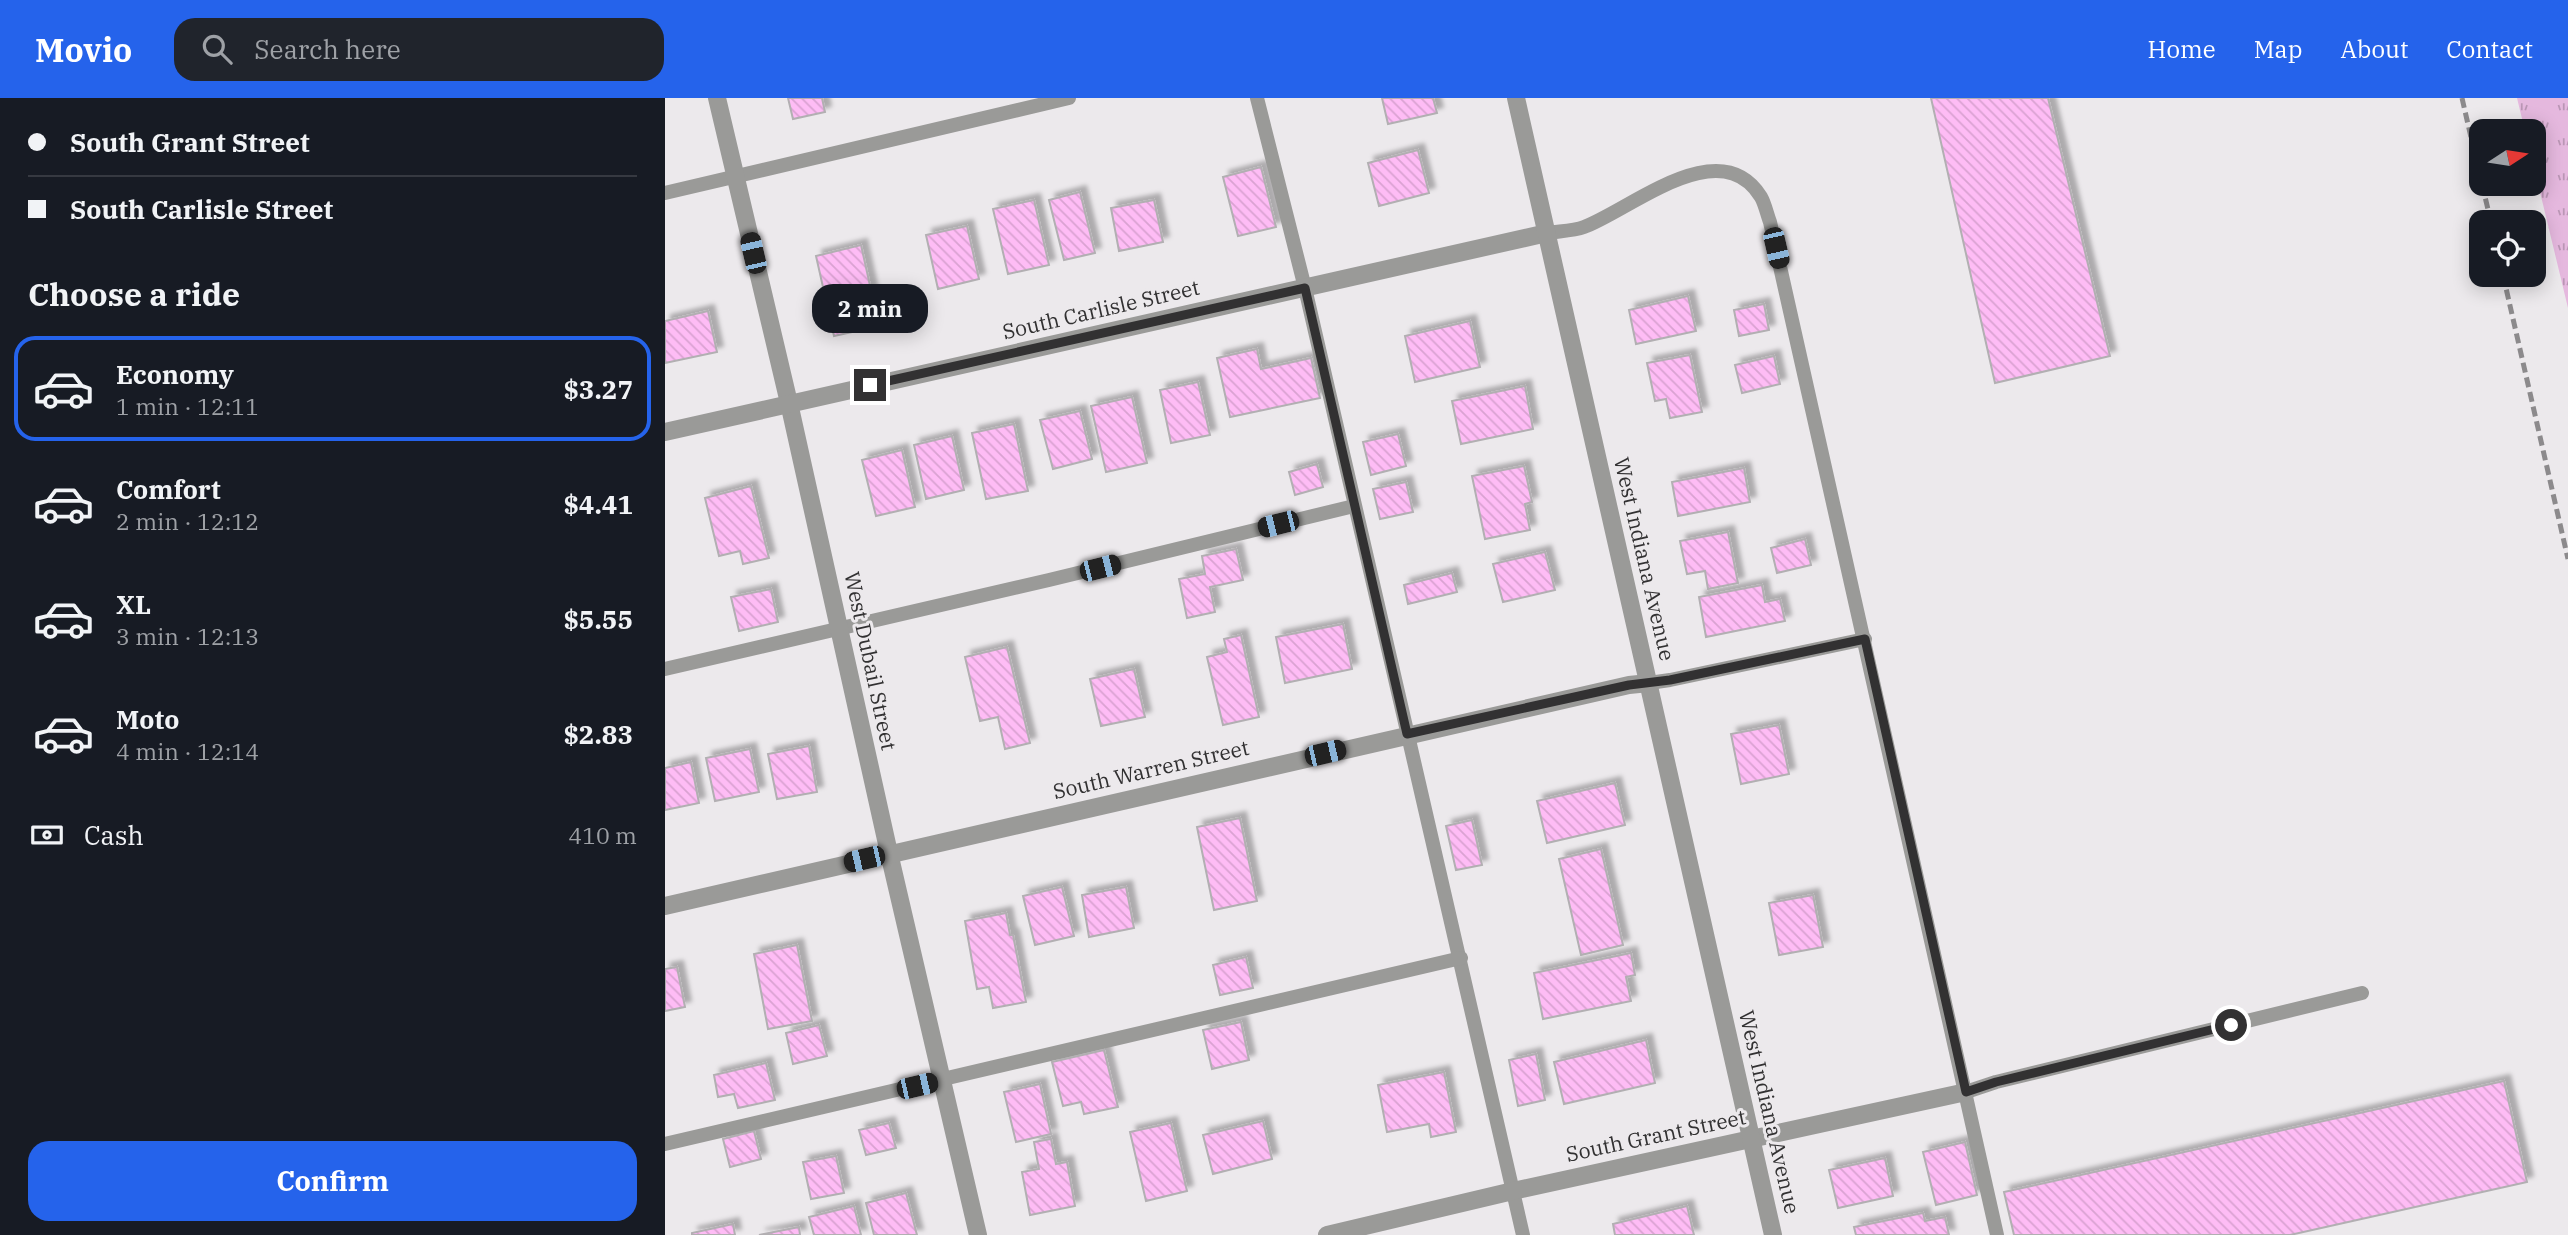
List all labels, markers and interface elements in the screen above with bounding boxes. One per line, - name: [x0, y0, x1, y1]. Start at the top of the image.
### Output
- search box: [174, 18, 664, 81]
- text: Movio: [35, 28, 132, 71]
- icon: search: [198, 30, 236, 68]
- text: Search here: [254, 32, 401, 66]
- text: Home: [2148, 33, 2216, 65]
- text: Map: [2254, 33, 2302, 65]
- text: About: [2340, 33, 2408, 65]
- text: Contact: [2446, 33, 2533, 65]
- north arrow: [2469, 119, 2546, 196]
- map controls: [2469, 119, 2546, 287]
- text: South Grant Street: [70, 125, 310, 159]
- text: South Carlisle Street: [70, 192, 333, 226]
- button: locate: [2469, 210, 2546, 287]
- car: [1762, 225, 1791, 271]
- car: [739, 230, 768, 276]
- text: Choose a ride: [28, 273, 240, 315]
- street label: South Carlisle Street: [1000, 273, 1202, 345]
- callout: 2 min: [812, 284, 928, 332]
- text: 2 min: [838, 293, 902, 323]
- icon: car: [32, 357, 95, 420]
- text: Economy: [116, 357, 234, 391]
- route end: [854, 369, 886, 401]
- text: $3.27: [563, 372, 633, 406]
- text: 1 min · 12:11: [116, 391, 259, 421]
- street label: West Indiana Avenue: [1608, 454, 1682, 663]
- icon: car: [32, 472, 95, 535]
- text: Comfort: [116, 472, 221, 506]
- text: $4.41: [563, 487, 633, 521]
- text: 2 min · 12:12: [116, 506, 259, 536]
- car: [1256, 509, 1301, 539]
- car: [1078, 553, 1123, 583]
- street label: West Dubail Street: [838, 569, 904, 753]
- icon: car: [32, 587, 95, 650]
- text: XL: [116, 587, 151, 621]
- text: $5.55: [563, 602, 633, 636]
- text: 3 min · 12:13: [116, 621, 259, 651]
- icon: car: [32, 702, 95, 765]
- text: Moto: [116, 702, 179, 736]
- text: $2.83: [563, 717, 633, 751]
- street label: South Warren Street: [1050, 733, 1251, 805]
- text: 4 min · 12:14: [116, 736, 259, 766]
- car: [1303, 738, 1348, 768]
- icon: cash: [28, 816, 66, 854]
- text: Cash: [84, 818, 144, 852]
- text: 410 m: [568, 820, 637, 850]
- car: [842, 844, 887, 874]
- street label: West Indiana Avenue: [1733, 1007, 1807, 1216]
- route start: [2215, 1009, 2247, 1041]
- car: [895, 1071, 940, 1101]
- street label: South Grant Street: [1563, 1102, 1748, 1168]
- button: Confirm: [28, 1141, 637, 1221]

